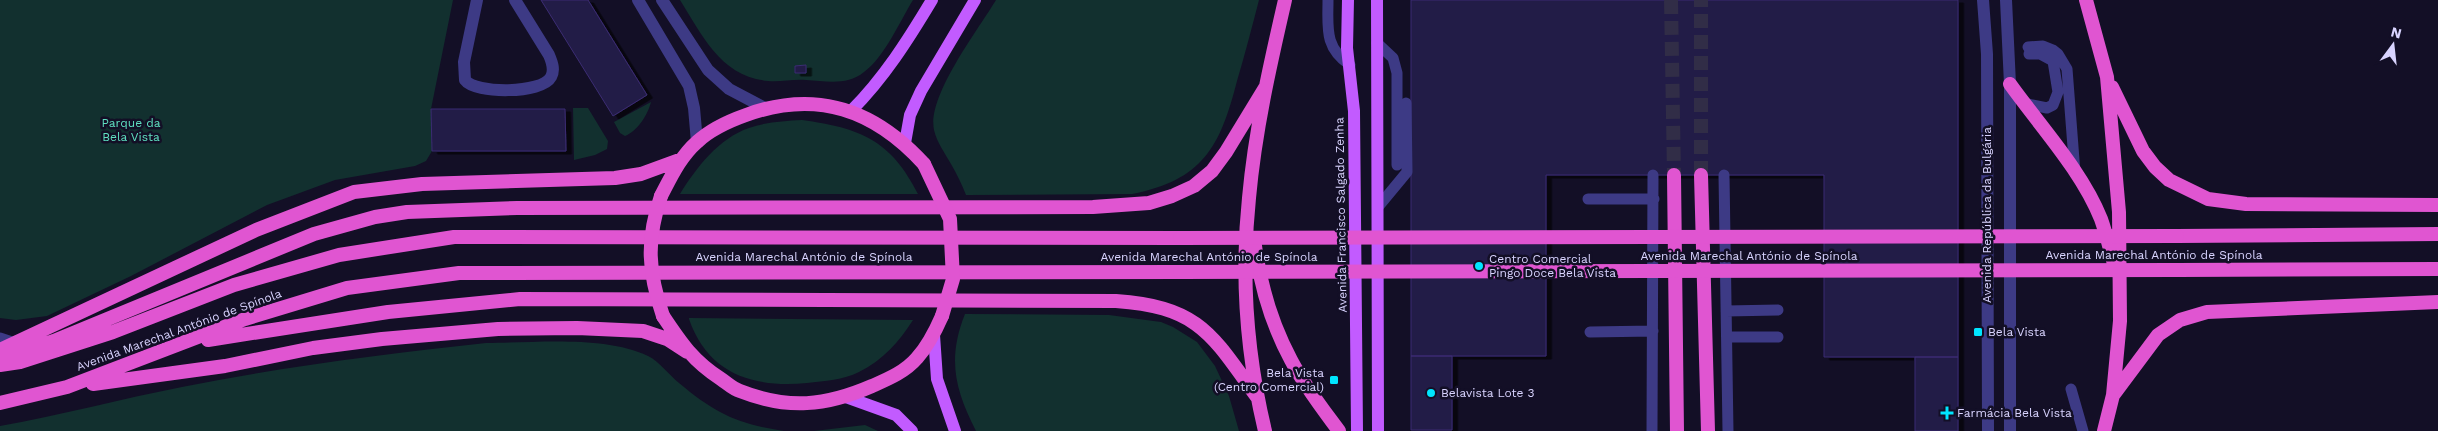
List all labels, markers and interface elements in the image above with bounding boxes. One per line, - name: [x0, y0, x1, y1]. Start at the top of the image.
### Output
- north arrow: [2368, 20, 2418, 70]
- text: N: [2389, 23, 2403, 42]
- park label: Parque da Bela Vista: [101, 116, 161, 144]
- street label: Avenida Francisco Salgado Zenha: [1332, 117, 1350, 313]
- street label: Avenida República da Bulgária: [1980, 127, 1994, 303]
- street label: Avenida Marechal António de Spínola: [2045, 248, 2263, 262]
- street label: Avenida Marechal António de Spínola: [1640, 249, 1858, 263]
- street label: Avenida Marechal António de Spínola: [695, 250, 913, 264]
- street label: Avenida Marechal António de Spínola: [1100, 250, 1318, 264]
- place label: Centro Comercial Pingo Doce Bela Vista: [1489, 252, 1616, 280]
- marker: Centro Comercial Pingo Doce Bela Vista: [1473, 260, 1485, 272]
- street label: Avenida Marechal António de Spínola: [75, 286, 284, 374]
- place label: Bela Vista: [1988, 325, 2046, 339]
- marker: Bela Vista: [1972, 326, 1984, 338]
- place label: Bela Vista (Centro Comercial): [1214, 366, 1324, 394]
- marker: Bela Vista (Centro Comercial): [1328, 374, 1340, 386]
- place label: Belavista Lote 3: [1441, 386, 1535, 400]
- marker: Belavista Lote 3: [1425, 387, 1437, 399]
- place label: Farmácia Bela Vista: [1957, 406, 2072, 420]
- marker: Farmácia Bela Vista: [1941, 407, 1953, 419]

